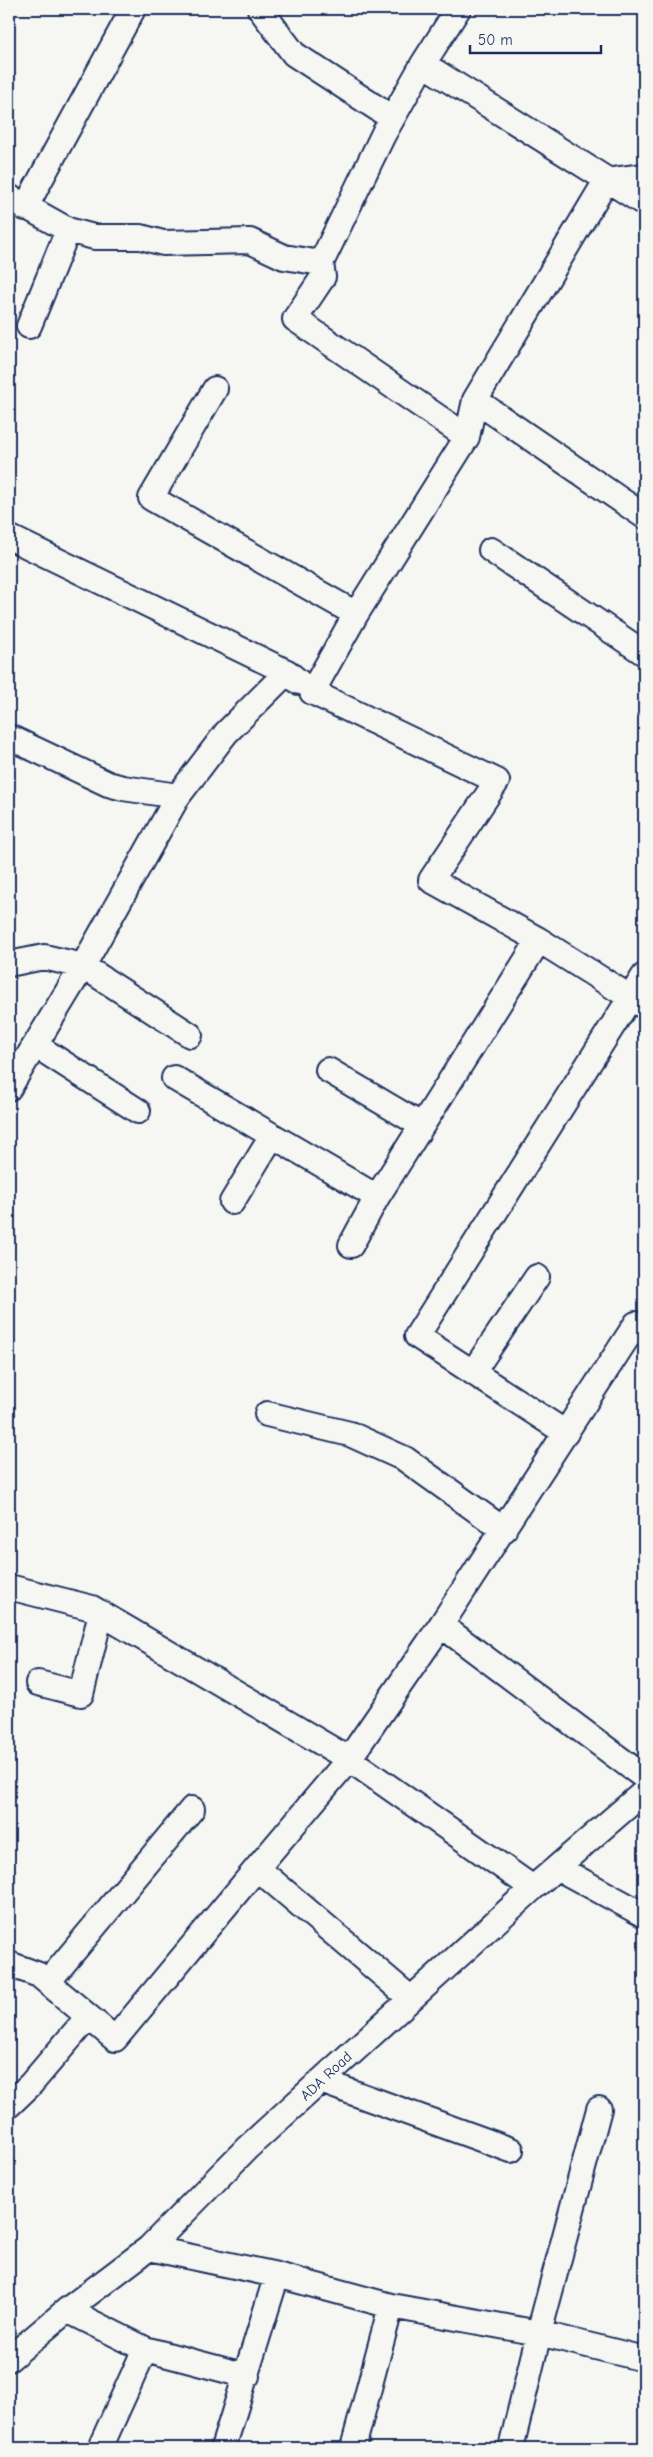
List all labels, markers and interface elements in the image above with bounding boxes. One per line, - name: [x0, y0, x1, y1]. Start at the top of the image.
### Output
- scale bar: [470, 22, 602, 54]
- text: 50 m: [478, 31, 513, 49]
- street label: ADA Road: [296, 2048, 356, 2104]

